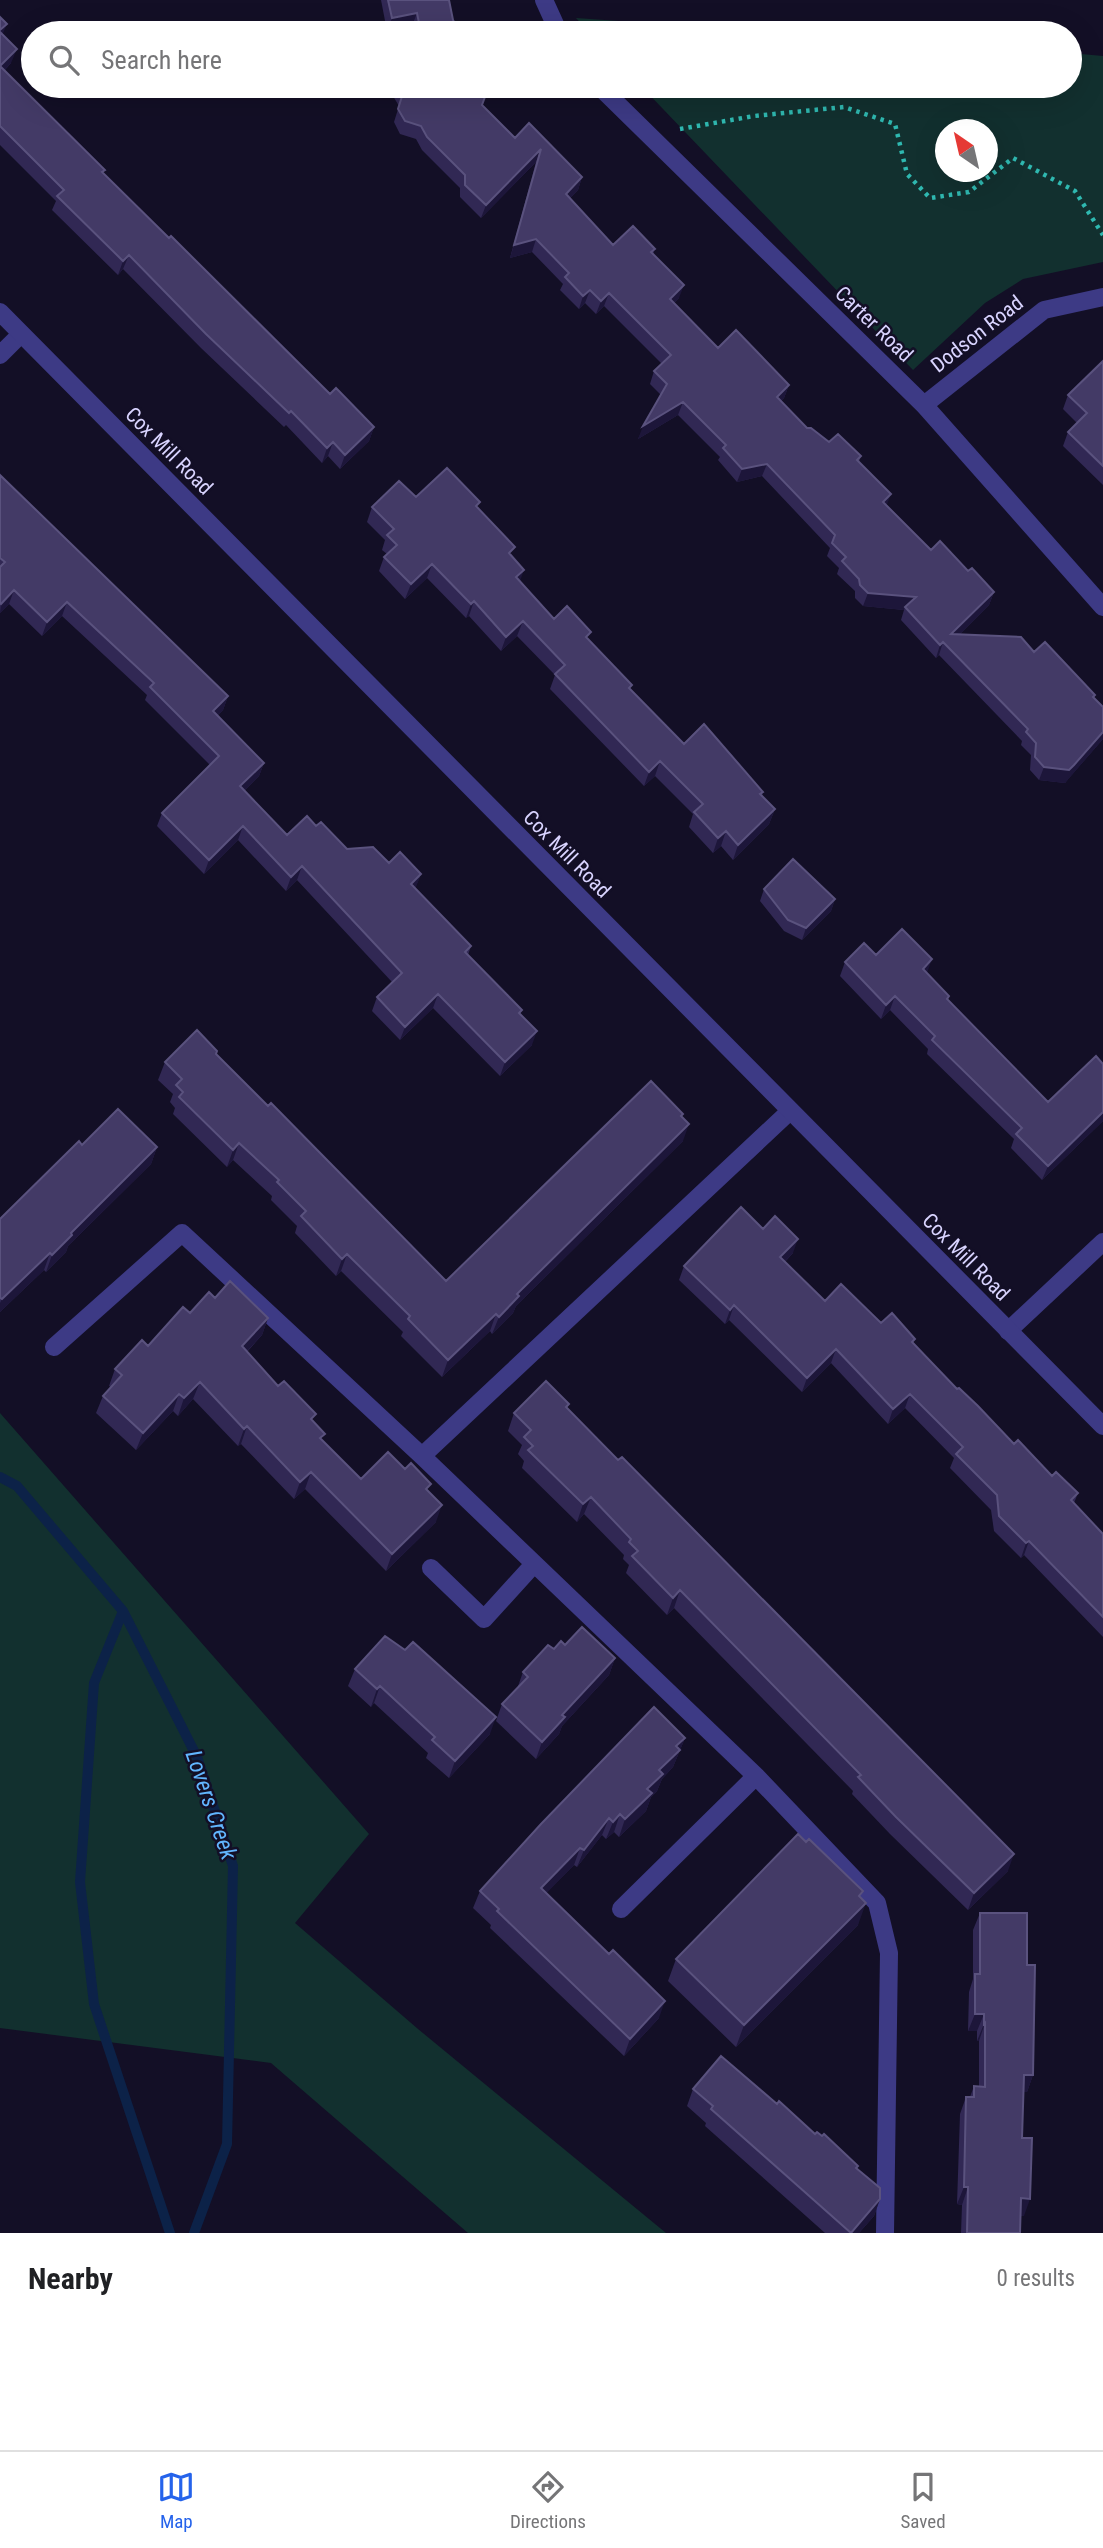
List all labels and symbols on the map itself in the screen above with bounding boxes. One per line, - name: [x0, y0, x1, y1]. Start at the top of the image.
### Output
- north arrow: [935, 119, 998, 182]
- street label: Carter Road: [830, 281, 918, 367]
- street label: Dodson Road: [926, 291, 1028, 377]
- street label: Cox Mill Road: [120, 402, 218, 500]
- street label: Cox Mill Road: [518, 805, 616, 903]
- street label: Cox Mill Road: [917, 1208, 1015, 1306]
- water label: Lovers Creek: [180, 1747, 243, 1864]

